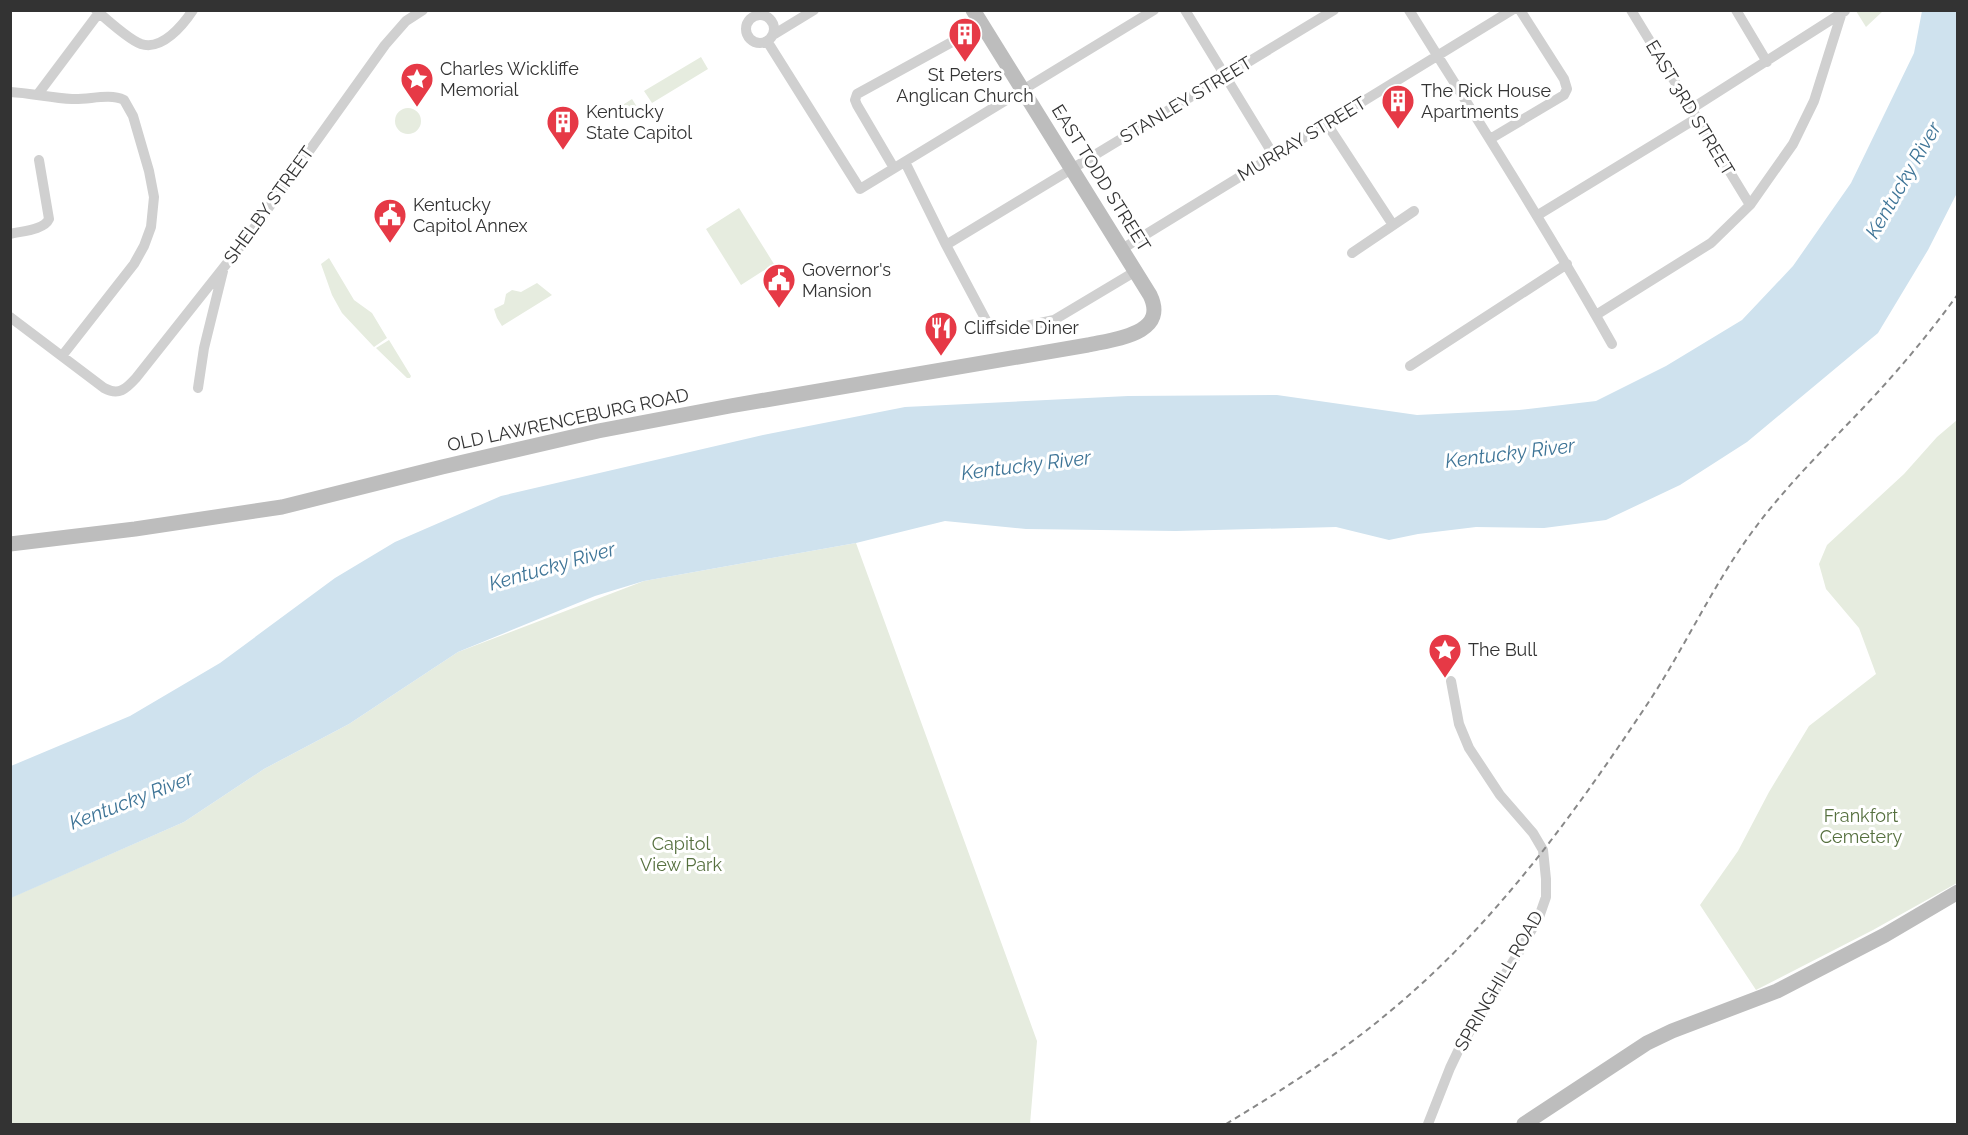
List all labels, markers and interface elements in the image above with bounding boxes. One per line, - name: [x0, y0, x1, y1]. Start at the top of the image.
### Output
- building icon: St Peters Anglican Church: [947, 16, 983, 63]
- street label: EAST 3RD STREET: [1642, 36, 1739, 179]
- street label: STANLEY STREET: [1116, 52, 1256, 147]
- place label: Charles Wickliffe Memorial: [440, 58, 579, 100]
- place icon: Charles Wickliffe Memorial: [399, 61, 435, 108]
- place label: St Peters Anglican Church: [896, 64, 1034, 106]
- place label: The Rick House Apartments: [1421, 80, 1551, 122]
- building icon: The Rick House Apartments: [1380, 83, 1416, 130]
- street label: MURRAY STREET: [1234, 92, 1370, 185]
- street label: EAST TODD STREET: [1048, 100, 1155, 255]
- place label: Kentucky State Capitol: [586, 101, 692, 143]
- building icon: Kentucky State Capitol: [545, 104, 581, 151]
- water label: Kentucky River: [1860, 117, 1947, 243]
- street label: SHELBY STREET: [219, 142, 318, 267]
- place label: Kentucky Capitol Annex: [413, 194, 528, 236]
- public building icon: Kentucky Capitol Annex: [372, 197, 408, 244]
- place label: Governor's Mansion: [802, 259, 891, 301]
- public building icon: Governor's Mansion: [761, 262, 797, 309]
- restaurant icon: Cliffside Diner: [923, 310, 959, 357]
- place label: Cliffside Diner: [964, 317, 1079, 338]
- street label: OLD LAWRENCEBURG ROAD: [445, 384, 691, 455]
- water label: Kentucky River: [1444, 433, 1577, 473]
- water label: Kentucky River: [960, 445, 1093, 485]
- water label: Kentucky River: [486, 536, 619, 596]
- place icon: The Bull: [1427, 632, 1463, 679]
- place label: The Bull: [1468, 639, 1537, 660]
- water label: Kentucky River: [66, 765, 197, 835]
- park label: Frankfort Cemetery: [1820, 805, 1902, 847]
- park label: Capitol View Park: [640, 833, 722, 875]
- street label: SPRINGHILL ROAD: [1450, 907, 1547, 1054]

